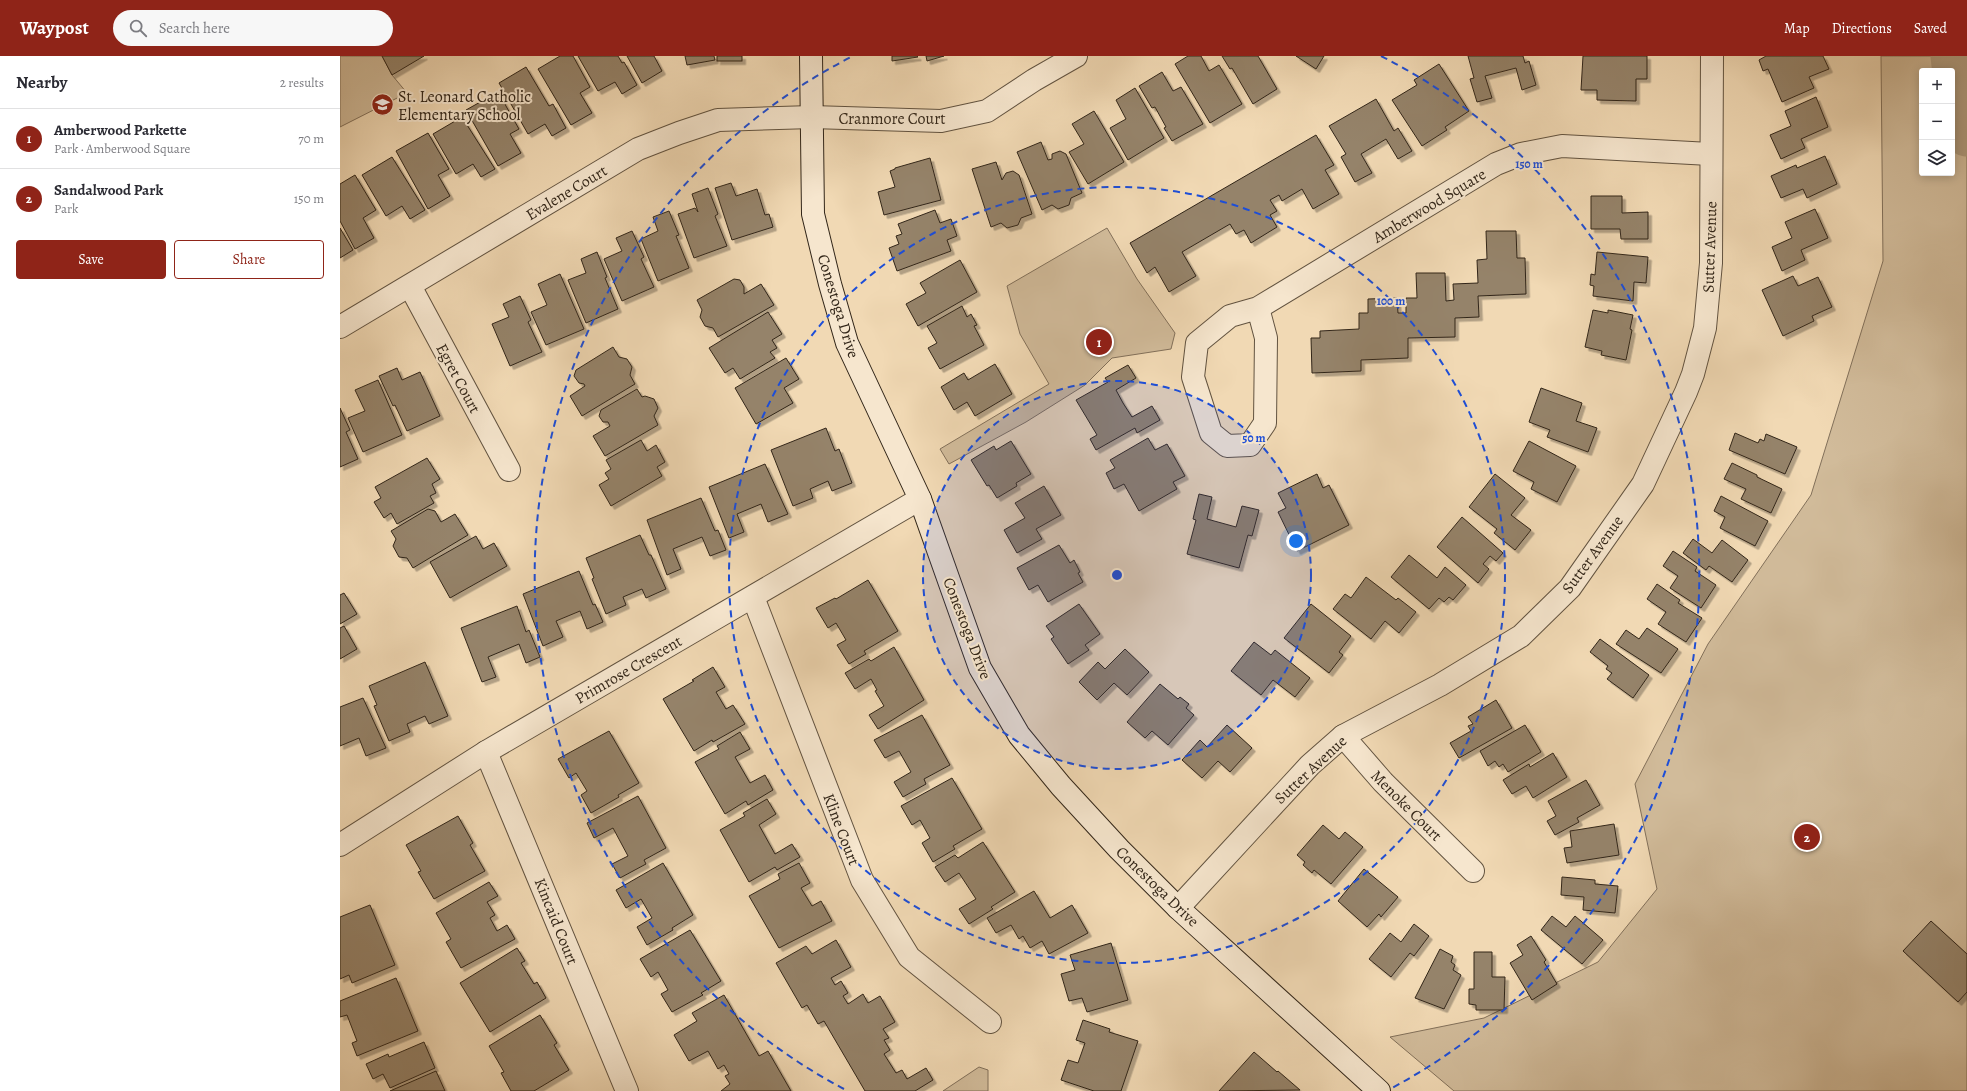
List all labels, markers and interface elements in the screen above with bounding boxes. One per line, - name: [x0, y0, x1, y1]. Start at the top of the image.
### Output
- search box: [113, 10, 393, 46]
- text: Waypost: [20, 15, 89, 41]
- icon: search: [127, 17, 149, 39]
- text: Search here: [159, 18, 230, 38]
- text: Map: [1784, 19, 1810, 38]
- text: Directions: [1832, 19, 1892, 38]
- text: Saved: [1914, 19, 1947, 38]
- map controls: [1919, 68, 1955, 176]
- button: +: [1919, 68, 1955, 104]
- text: Nearby: [16, 71, 67, 94]
- text: 2 results: [280, 74, 324, 91]
- place label: St. Leonard Catholic Elementary School: [398, 86, 531, 126]
- school or university icon: St. Leonard Catholic Elementary School: [370, 92, 396, 118]
- button: −: [1919, 104, 1955, 140]
- street label: Cranmore Court: [838, 108, 946, 130]
- text: Amberwood Parkette: [54, 120, 187, 140]
- text: 1: [27, 130, 31, 147]
- text: 70 m: [298, 130, 324, 147]
- text: Park · Amberwood Square: [54, 140, 190, 157]
- button: layers: [1919, 140, 1955, 176]
- text: 150 m: [1515, 156, 1543, 172]
- street label: Evalene Court: [522, 160, 611, 226]
- street label: Amberwood Square: [1368, 163, 1490, 249]
- text: Sandalwood Park: [54, 180, 163, 200]
- text: 2: [26, 190, 32, 207]
- text: 150 m: [294, 190, 324, 207]
- text: Park: [54, 200, 78, 217]
- street label: Sutter Avenue: [1697, 201, 1723, 293]
- button: Save: [16, 240, 166, 279]
- button: Share: [174, 240, 324, 279]
- street label: Conestoga Drive: [812, 252, 864, 361]
- text: 100 m: [1377, 293, 1405, 309]
- pin: 1: [1086, 327, 1112, 357]
- street label: Egret Court: [431, 340, 486, 417]
- text: 50 m: [1242, 430, 1266, 446]
- street label: Sutter Avenue: [1557, 511, 1629, 598]
- your location: [1286, 531, 1306, 551]
- centre of rings: [1110, 568, 1124, 582]
- street label: Conestoga Drive: [938, 574, 997, 683]
- street label: Primrose Crescent: [571, 630, 686, 709]
- street label: Sutter Avenue: [1270, 730, 1352, 809]
- street label: Menoke Court: [1366, 765, 1447, 846]
- street label: Kline Court: [817, 790, 865, 868]
- pin: 2: [1794, 822, 1820, 852]
- street label: Conestoga Drive: [1111, 841, 1204, 932]
- street label: Kincaid Court: [529, 875, 583, 968]

